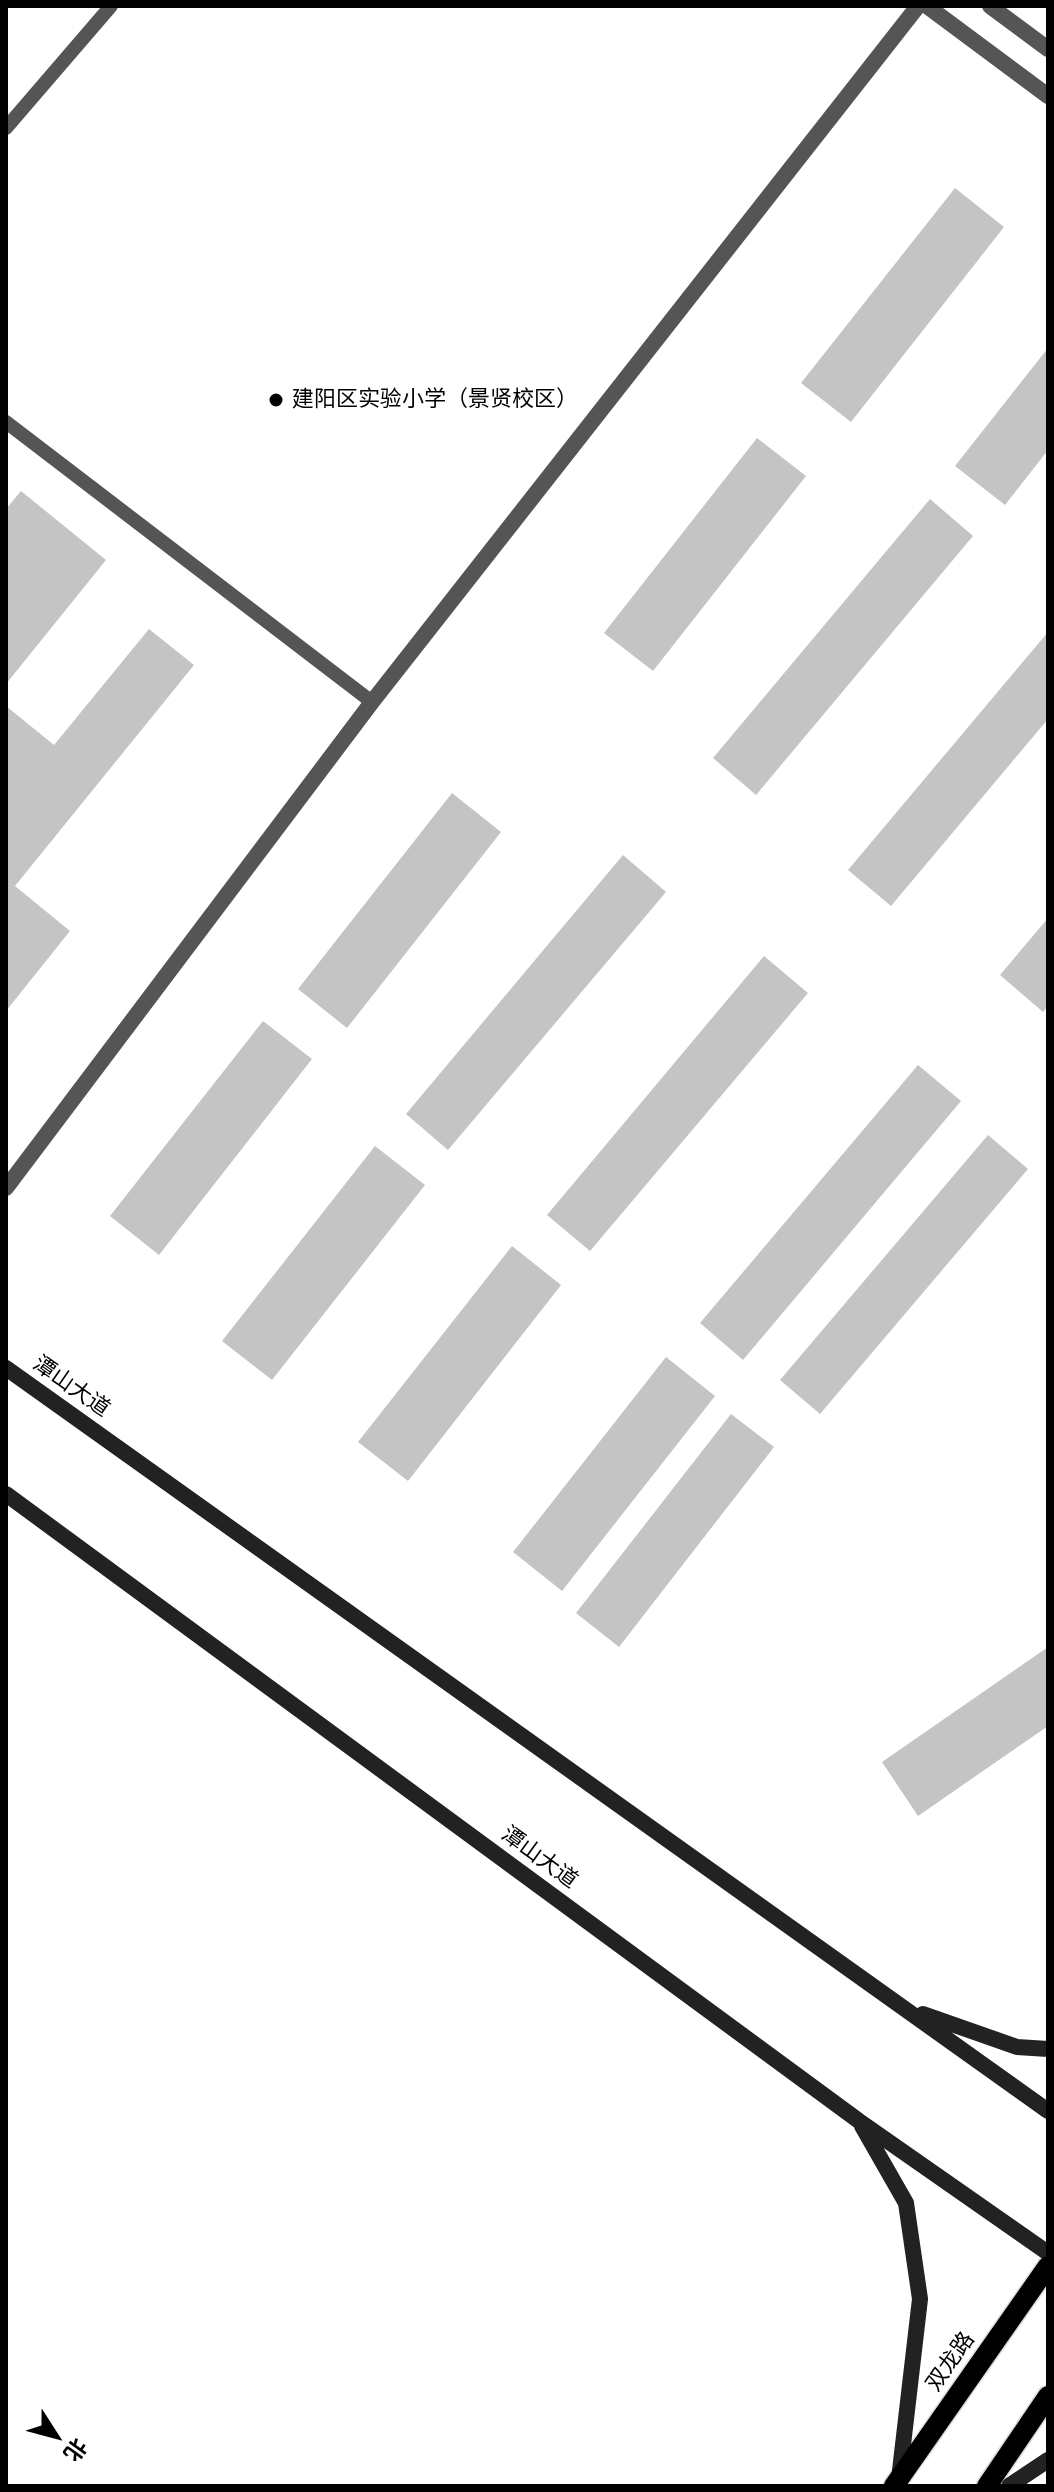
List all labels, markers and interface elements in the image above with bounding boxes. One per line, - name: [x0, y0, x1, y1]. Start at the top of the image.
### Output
- place label: 建阳区实验小学（景贤校区）: [292, 387, 578, 413]
- marker: 建阳区实验小学（景贤校区）: [267, 391, 285, 409]
- street label: 潭山大道: [27, 1351, 115, 1423]
- street label: 潭山大道: [496, 1821, 582, 1895]
- street label: 双龙路: [921, 2327, 981, 2397]
- north arrow: [16, 2396, 96, 2476]
- text: 北: [58, 2433, 93, 2467]

